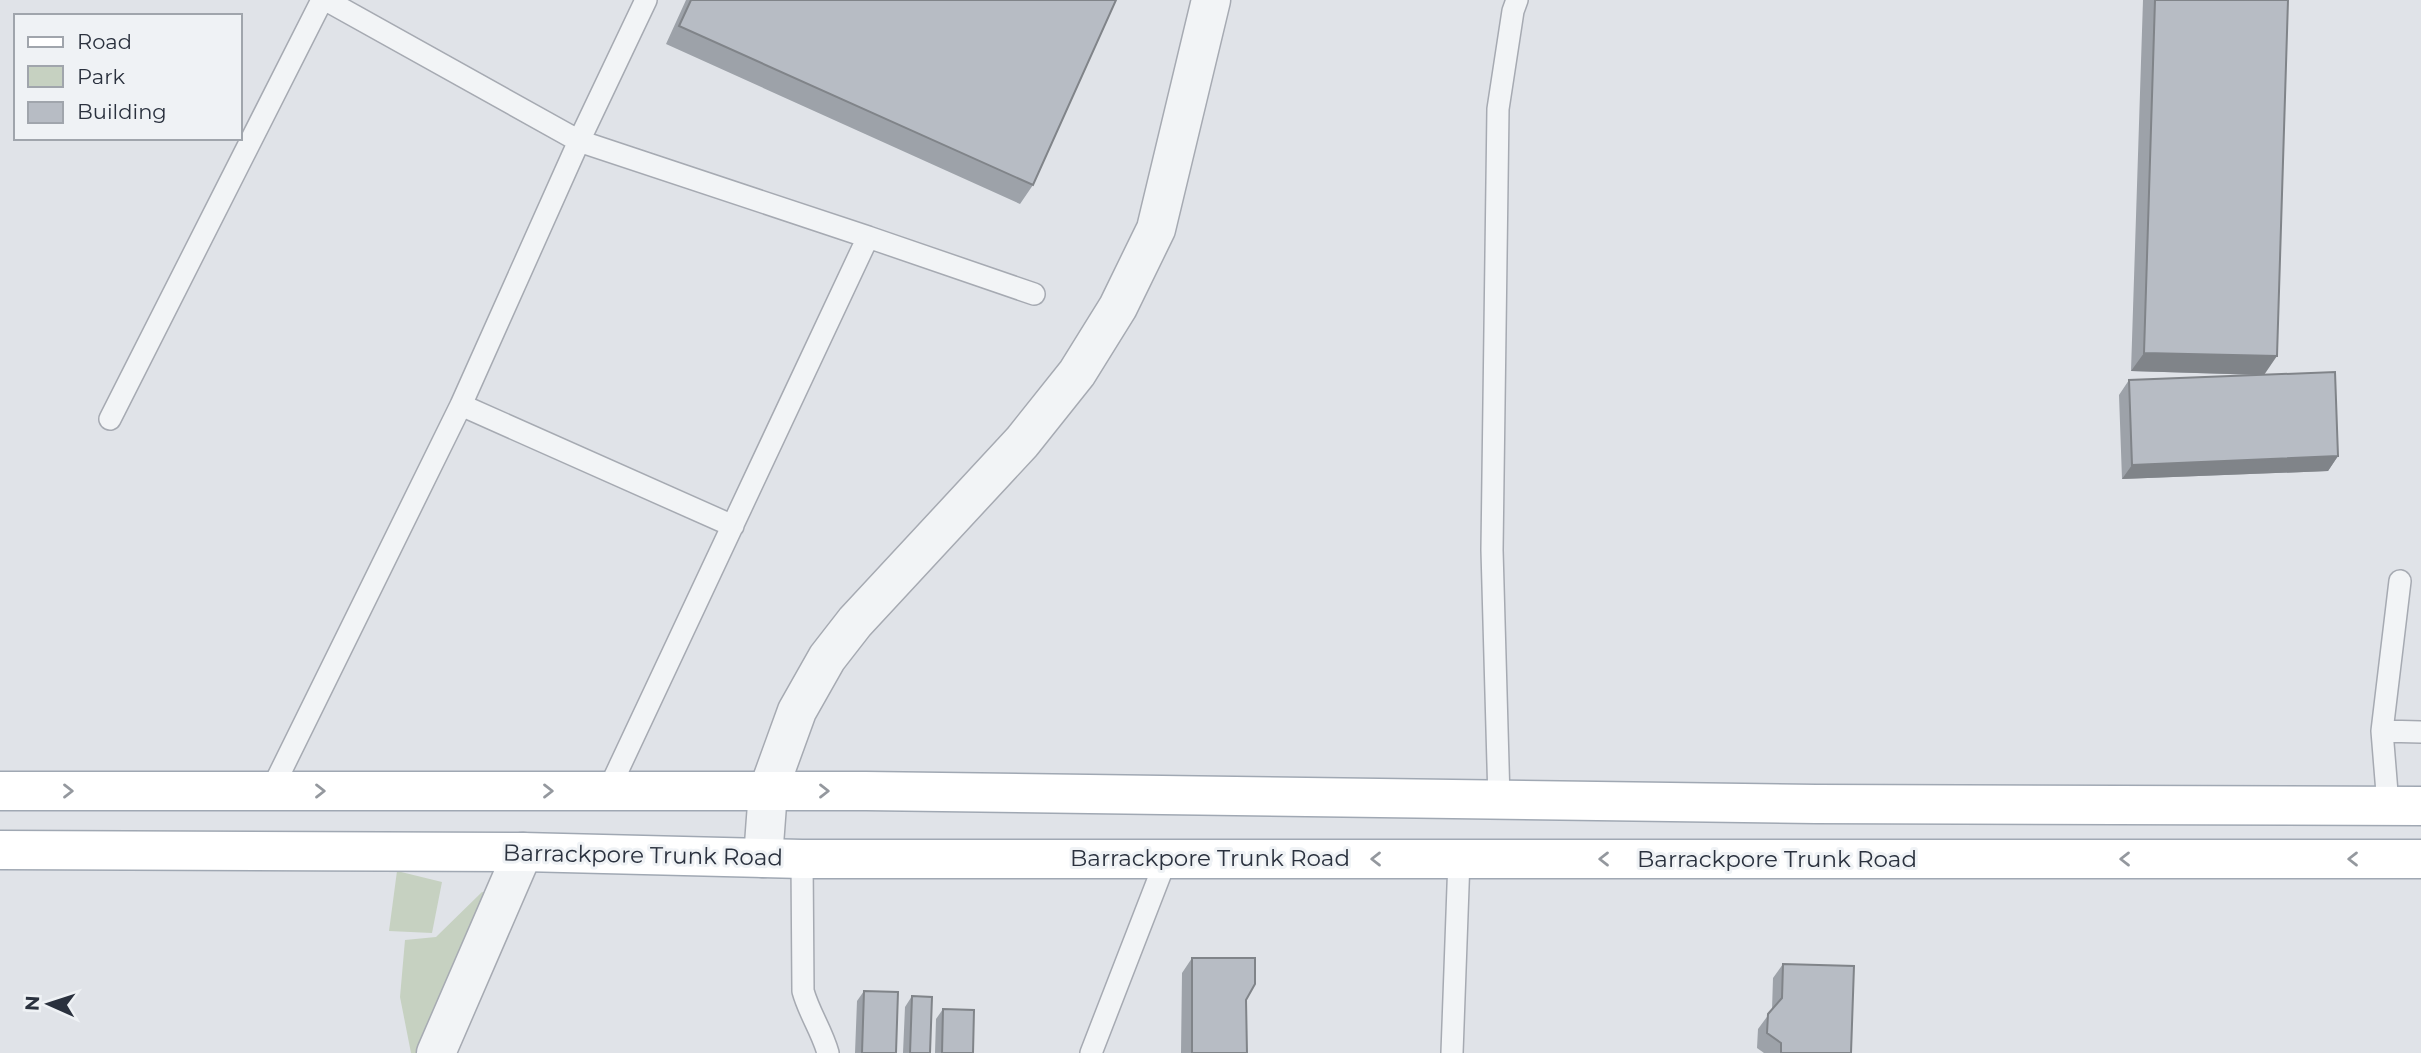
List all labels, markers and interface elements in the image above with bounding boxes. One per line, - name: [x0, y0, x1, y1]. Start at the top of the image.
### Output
- legend: [14, 14, 242, 140]
- text: Road: [77, 29, 132, 54]
- text: Park: [77, 64, 125, 89]
- text: Building: [77, 99, 167, 124]
- one-way arrow: [63, 783, 74, 799]
- one-way arrow: [315, 783, 326, 799]
- one-way arrow: [543, 783, 553, 799]
- one-way arrow: [819, 783, 830, 799]
- street label: Barrackpore Trunk Road: [503, 839, 783, 871]
- street label: Barrackpore Trunk Road: [1070, 844, 1350, 872]
- street label: Barrackpore Trunk Road: [1637, 845, 1917, 873]
- one-way arrow: [1371, 851, 1381, 867]
- one-way arrow: [1598, 851, 1609, 867]
- one-way arrow: [2120, 851, 2130, 867]
- one-way arrow: [2347, 851, 2358, 867]
- north arrow: [14, 969, 84, 1039]
- text: N: [21, 995, 44, 1011]

